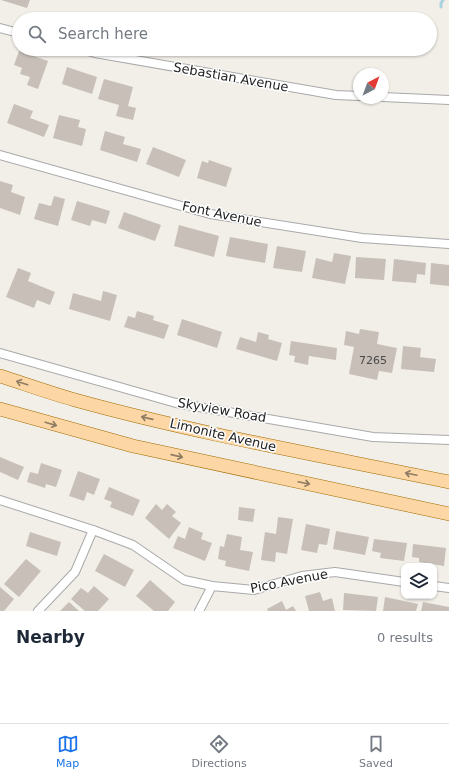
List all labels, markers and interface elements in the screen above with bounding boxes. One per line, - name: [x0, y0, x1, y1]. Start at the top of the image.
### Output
- search box: [12, 12, 437, 56]
- icon: search: [26, 23, 48, 45]
- text: Search here: [58, 25, 148, 43]
- street label: Sebastian Avenue: [172, 59, 290, 95]
- north arrow: [353, 68, 389, 104]
- street label: Font Avenue: [181, 198, 263, 230]
- house number: 7265: [359, 354, 387, 367]
- one-way arrow: [15, 379, 28, 386]
- street label: Skyview Road: [177, 395, 267, 425]
- one-way arrow: [141, 413, 154, 421]
- street label: Limonite Avenue: [168, 415, 278, 455]
- one-way arrow: [44, 421, 57, 428]
- one-way arrow: [170, 453, 183, 461]
- one-way arrow: [405, 470, 418, 478]
- one-way arrow: [297, 480, 310, 488]
- map controls: [401, 563, 437, 599]
- button: layers: [401, 563, 437, 599]
- street label: Pico Avenue: [249, 566, 329, 596]
- text: Nearby: [16, 627, 85, 647]
- text: 0 results: [377, 630, 433, 645]
- tab: Map: [56, 733, 79, 770]
- tab: Directions: [191, 733, 247, 770]
- tab: Saved: [359, 733, 393, 770]

